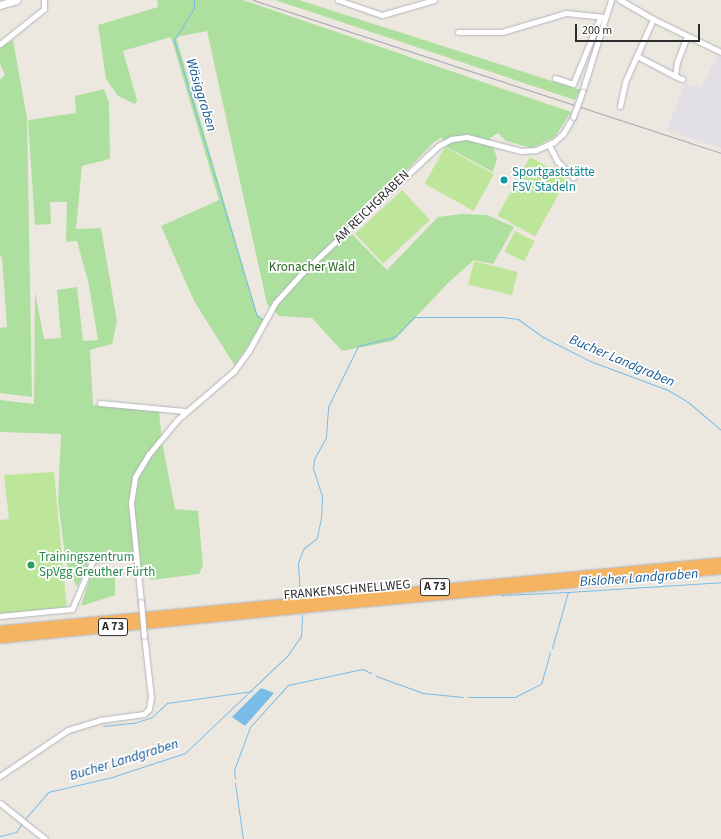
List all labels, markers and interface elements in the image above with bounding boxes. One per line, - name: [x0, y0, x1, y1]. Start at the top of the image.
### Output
- scale bar: [577, 16, 702, 42]
- text: 200 m: [582, 22, 612, 39]
- water label: Wäsiggraben: [182, 56, 220, 134]
- place label: Sportgaststätte FSV Stadeln: [512, 165, 595, 196]
- street label: AM REICHGRABEN: [331, 167, 413, 247]
- marker: Sportgaststätte FSV Stadeln: [499, 175, 509, 185]
- park label: Kronacher Wald: [269, 259, 355, 275]
- water label: Bucher Landgraben: [567, 331, 677, 391]
- place label: Trainingszentrum SpVgg Greuther Fürth: [39, 550, 155, 581]
- marker: Trainingszentrum SpVgg Greuther Fürth: [26, 560, 36, 570]
- water label: Bisloher Landgraben: [579, 565, 699, 591]
- street label: FRANKENSCHNELLWEG: [283, 577, 411, 603]
- road number: A 73: [420, 577, 450, 597]
- road number: A 73: [98, 617, 128, 637]
- water label: Bucher Landgraben: [68, 735, 180, 785]

